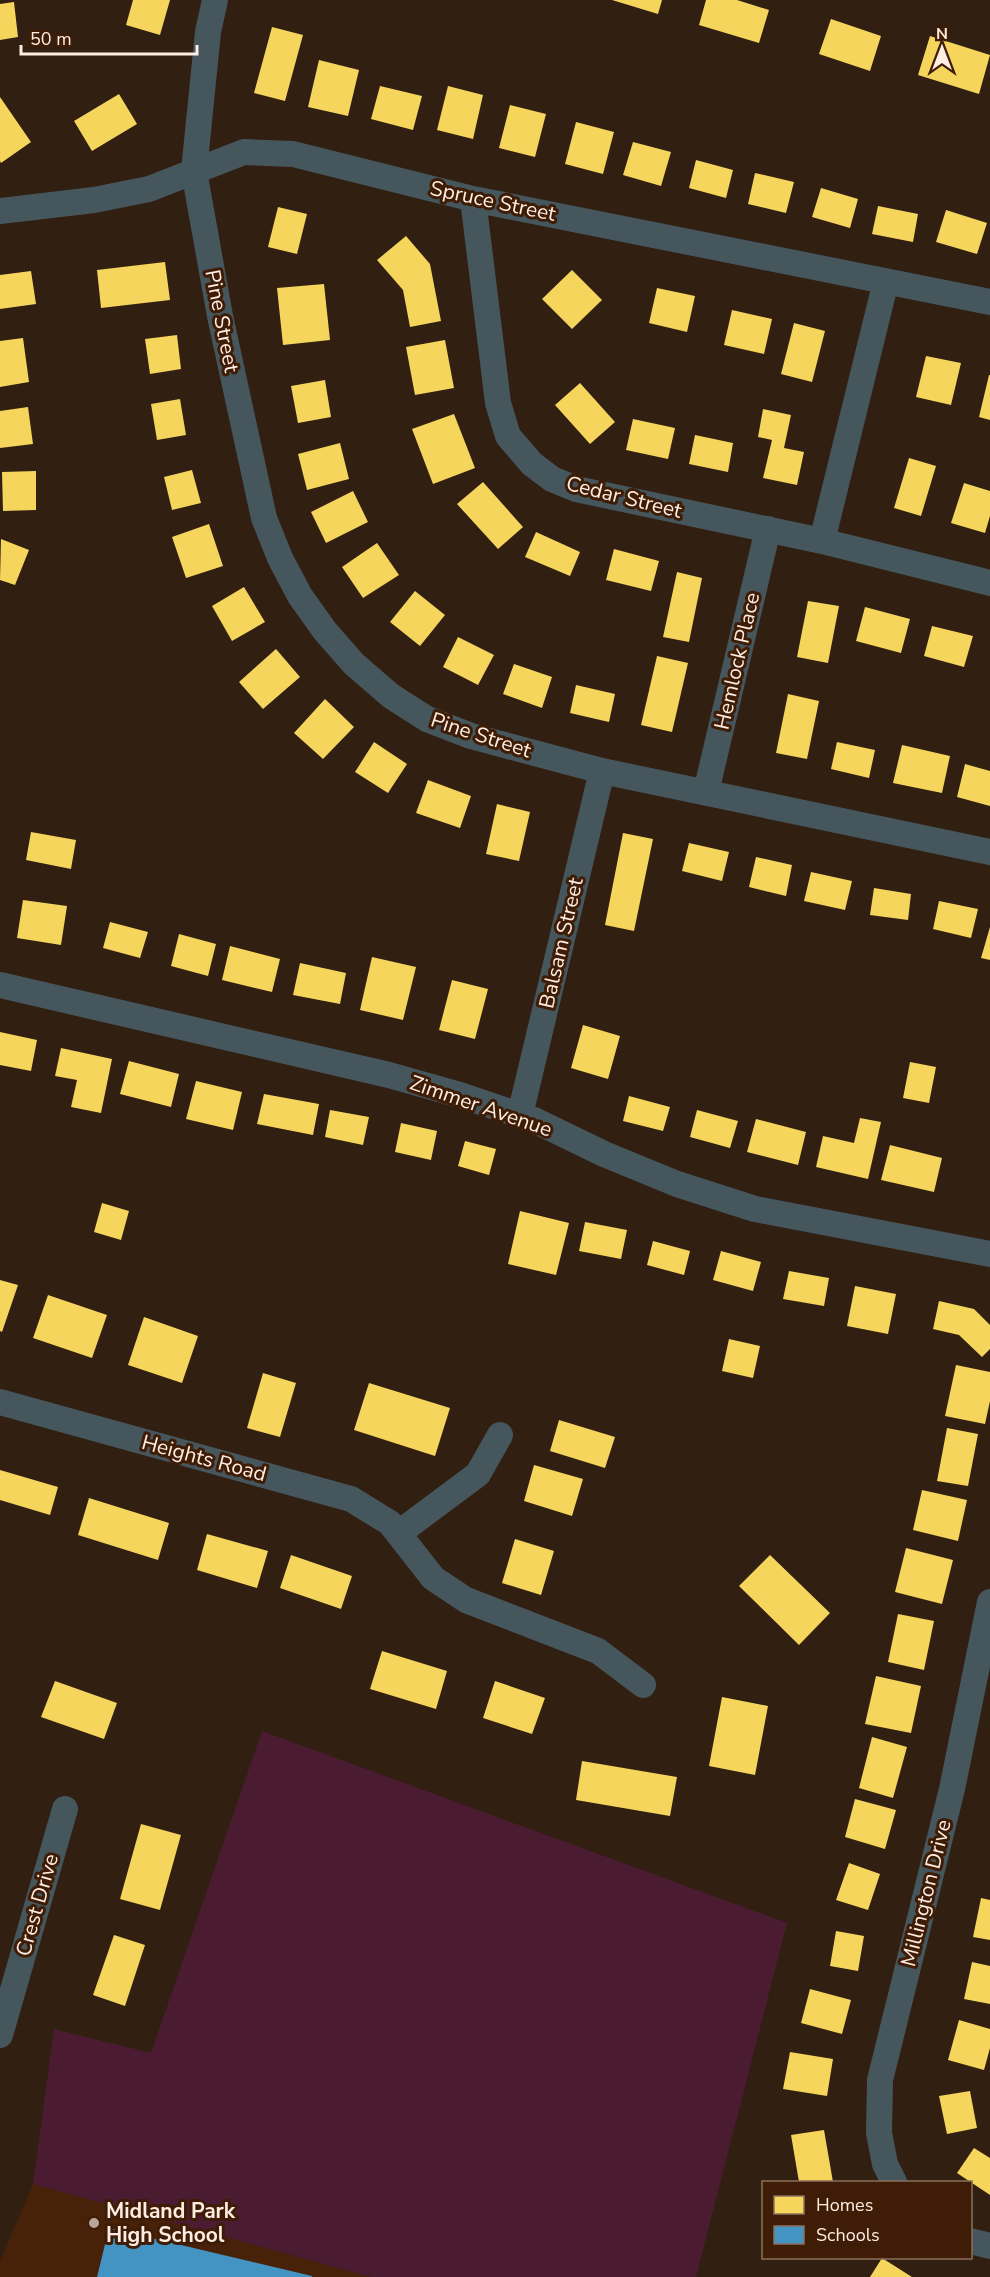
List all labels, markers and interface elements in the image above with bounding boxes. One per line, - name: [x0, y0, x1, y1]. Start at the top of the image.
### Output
- scale bar: [21, 18, 196, 56]
- north arrow: [912, 18, 972, 78]
- text: N: [936, 23, 948, 45]
- text: 50 m: [30, 27, 72, 51]
- street label: Spruce Street: [428, 174, 559, 228]
- street label: Pine Street: [198, 267, 246, 375]
- street label: Cedar Street: [563, 469, 685, 525]
- street label: Hemlock Place: [708, 590, 766, 732]
- street label: Pine Street: [427, 706, 535, 765]
- street label: Balsam Street: [532, 874, 590, 1011]
- street label: Zimmer Avenue: [406, 1069, 556, 1143]
- street label: Heights Road: [139, 1428, 269, 1488]
- street label: Millington Drive: [894, 1817, 958, 1969]
- street label: Crest Drive: [9, 1851, 65, 1959]
- legend: [762, 2181, 972, 2259]
- text: Homes: [816, 2193, 873, 2217]
- place label: Midland Park High School: [106, 2197, 236, 2249]
- marker: Midland Park High School: [87, 2216, 101, 2230]
- text: Schools: [816, 2223, 880, 2247]

